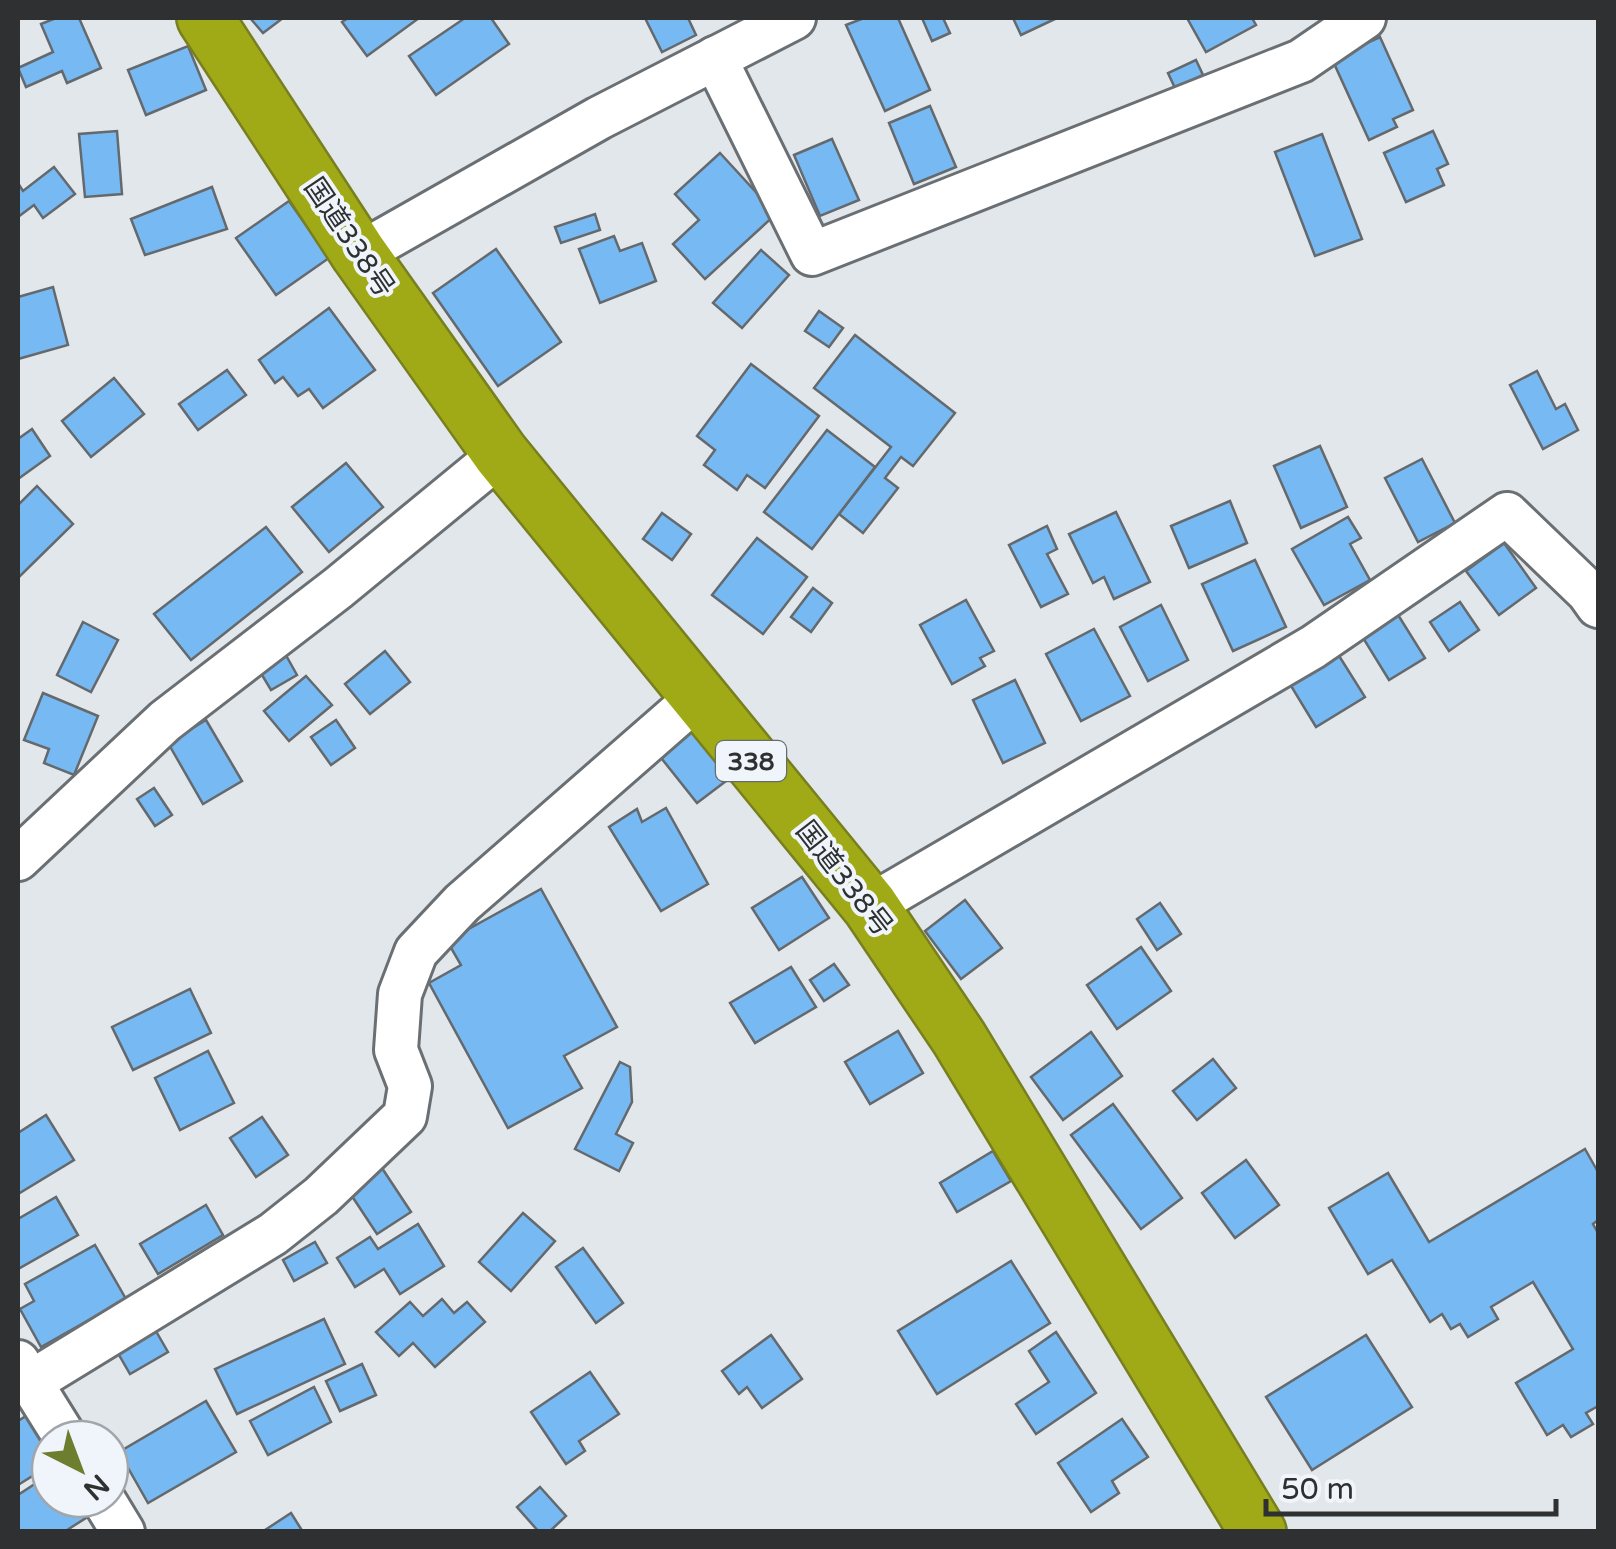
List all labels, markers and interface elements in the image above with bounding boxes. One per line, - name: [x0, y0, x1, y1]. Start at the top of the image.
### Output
- street label: 国道338号: [297, 171, 402, 304]
- road number: 338: [716, 741, 786, 781]
- street label: 国道338号: [789, 814, 900, 943]
- north arrow: [30, 1419, 130, 1519]
- scale bar: [1266, 1454, 1556, 1516]
- text: N: [76, 1467, 116, 1507]
- text: 50 m: [1281, 1471, 1354, 1508]

